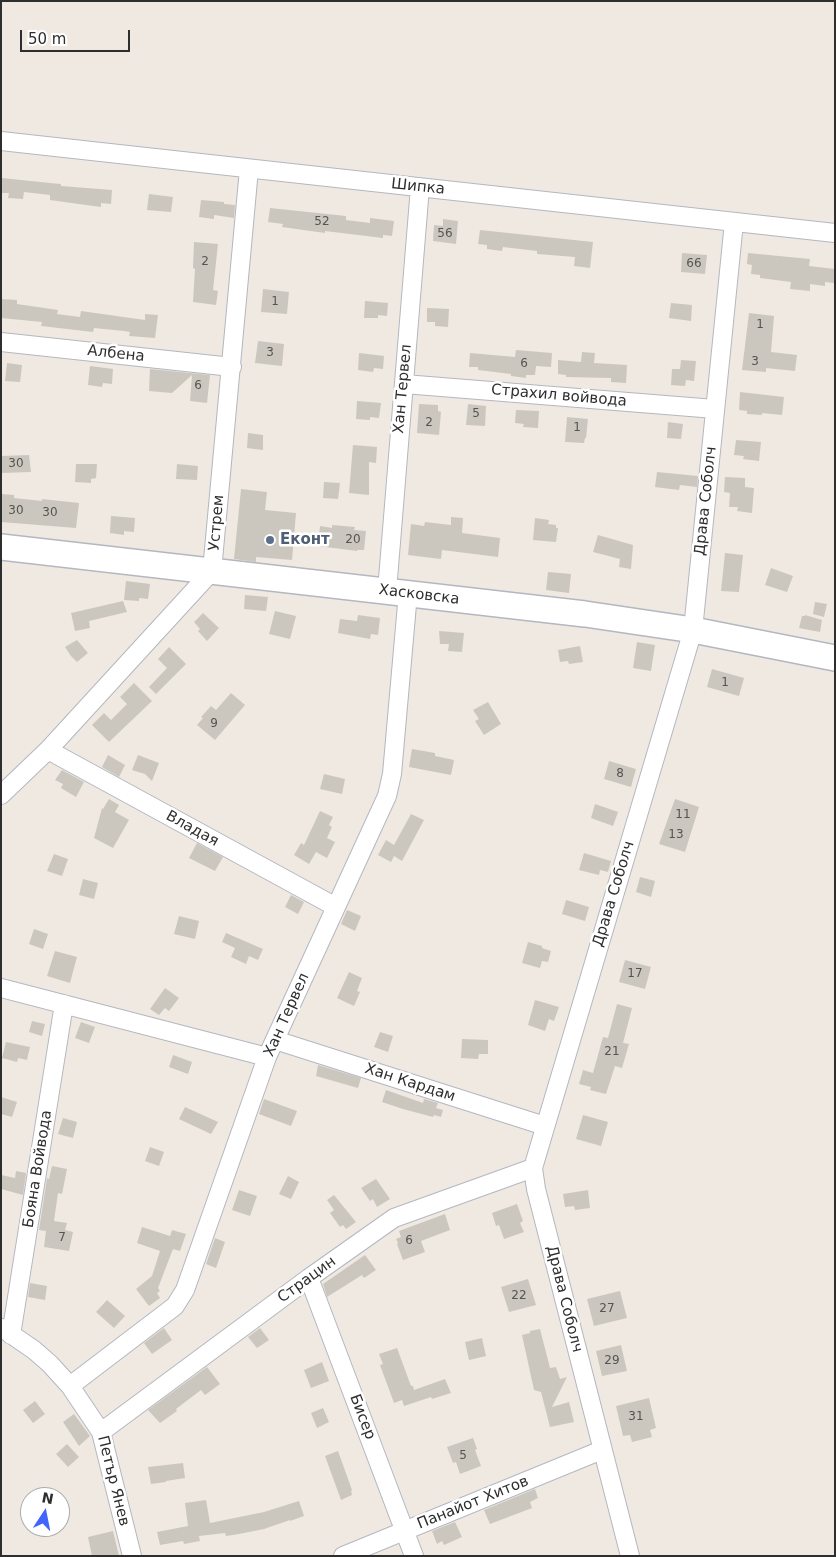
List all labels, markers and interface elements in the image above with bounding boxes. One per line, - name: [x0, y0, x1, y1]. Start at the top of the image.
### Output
- scale bar: [22, 20, 132, 52]
- text: 50 m: [28, 30, 66, 48]
- street label: Шипка: [390, 175, 446, 199]
- house number: 52: [314, 215, 330, 229]
- house number: 56: [437, 227, 453, 241]
- house number: 2: [201, 255, 209, 269]
- house number: 66: [686, 257, 702, 271]
- house number: 1: [271, 295, 279, 309]
- house number: 1: [756, 318, 764, 332]
- street label: Албена: [87, 342, 145, 366]
- street label: Хан Тервел: [390, 344, 416, 434]
- house number: 3: [266, 346, 274, 360]
- house number: 3: [751, 355, 759, 369]
- house number: 6: [520, 357, 528, 371]
- house number: 6: [194, 379, 202, 393]
- street label: Страхил войвода: [490, 381, 628, 411]
- house number: 5: [472, 407, 480, 421]
- house number: 2: [425, 416, 433, 430]
- house number: 1: [573, 421, 581, 435]
- street label: Драва Соболч: [691, 445, 721, 557]
- house number: 30: [8, 457, 24, 471]
- street label: Устрем: [206, 494, 228, 552]
- house number: 30: [8, 504, 24, 518]
- house number: 30: [42, 506, 58, 520]
- place label: Еконт: [280, 531, 330, 549]
- house number: 20: [345, 533, 361, 547]
- marker: Еконт: [264, 534, 276, 546]
- street label: Хасковска: [378, 581, 460, 609]
- house number: 1: [721, 676, 729, 690]
- house number: 9: [210, 717, 218, 731]
- house number: 8: [616, 767, 624, 781]
- street label: Владая: [162, 807, 222, 851]
- house number: 11: [675, 808, 691, 822]
- house number: 13: [668, 828, 684, 842]
- street label: Драва Соболч: [589, 839, 639, 949]
- house number: 17: [627, 967, 643, 981]
- street label: Хан Тервел: [261, 970, 313, 1060]
- house number: 21: [604, 1045, 620, 1059]
- street label: Хан Кардам: [362, 1060, 458, 1106]
- street label: Бояна Войвода: [20, 1109, 56, 1229]
- house number: 7: [58, 1231, 66, 1245]
- house number: 6: [405, 1234, 413, 1248]
- street label: Драва Соболч: [542, 1244, 586, 1354]
- street label: Страцин: [274, 1253, 340, 1307]
- house number: 22: [511, 1289, 527, 1303]
- house number: 27: [599, 1302, 615, 1316]
- house number: 29: [604, 1354, 620, 1368]
- street label: Бисер: [345, 1392, 379, 1442]
- house number: 31: [628, 1410, 644, 1424]
- street label: Петър Янев: [93, 1434, 133, 1528]
- house number: 5: [459, 1449, 467, 1463]
- street label: Панайот Хитов: [415, 1472, 531, 1534]
- north arrow: [20, 1487, 70, 1537]
- text: N: [40, 1489, 55, 1507]

